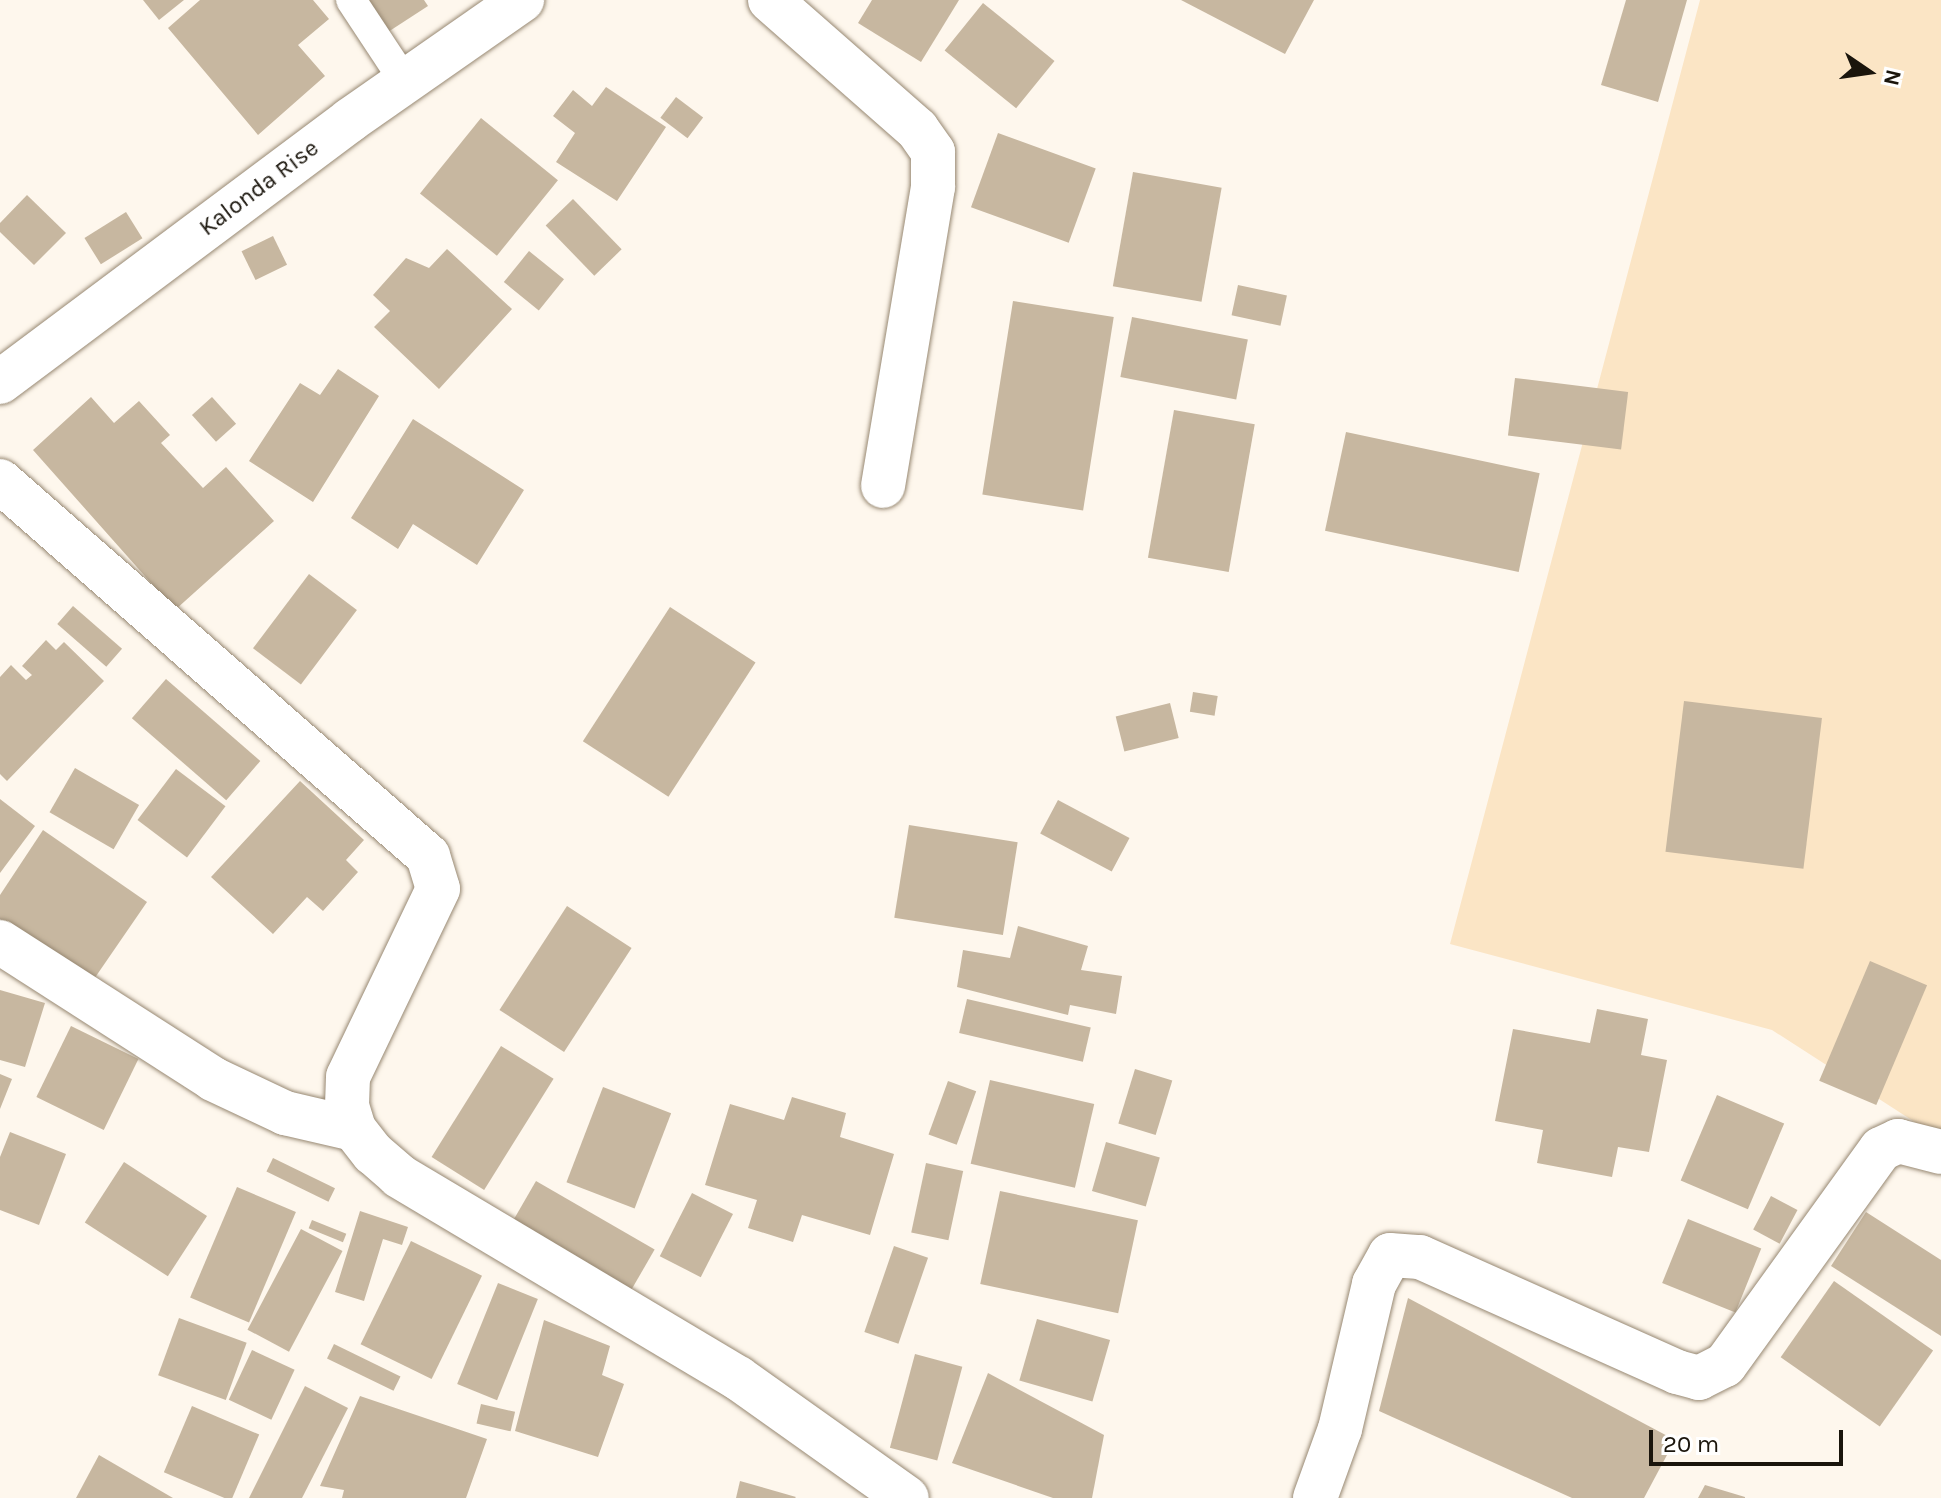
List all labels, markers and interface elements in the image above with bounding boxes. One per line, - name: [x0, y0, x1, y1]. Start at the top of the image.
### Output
- north arrow: [1829, 32, 1909, 112]
- text: N: [1878, 67, 1907, 88]
- street label: Kalonda Rise: [194, 134, 324, 242]
- scale bar: [1653, 1414, 1847, 1464]
- text: 20 m: [1663, 1430, 1719, 1458]

